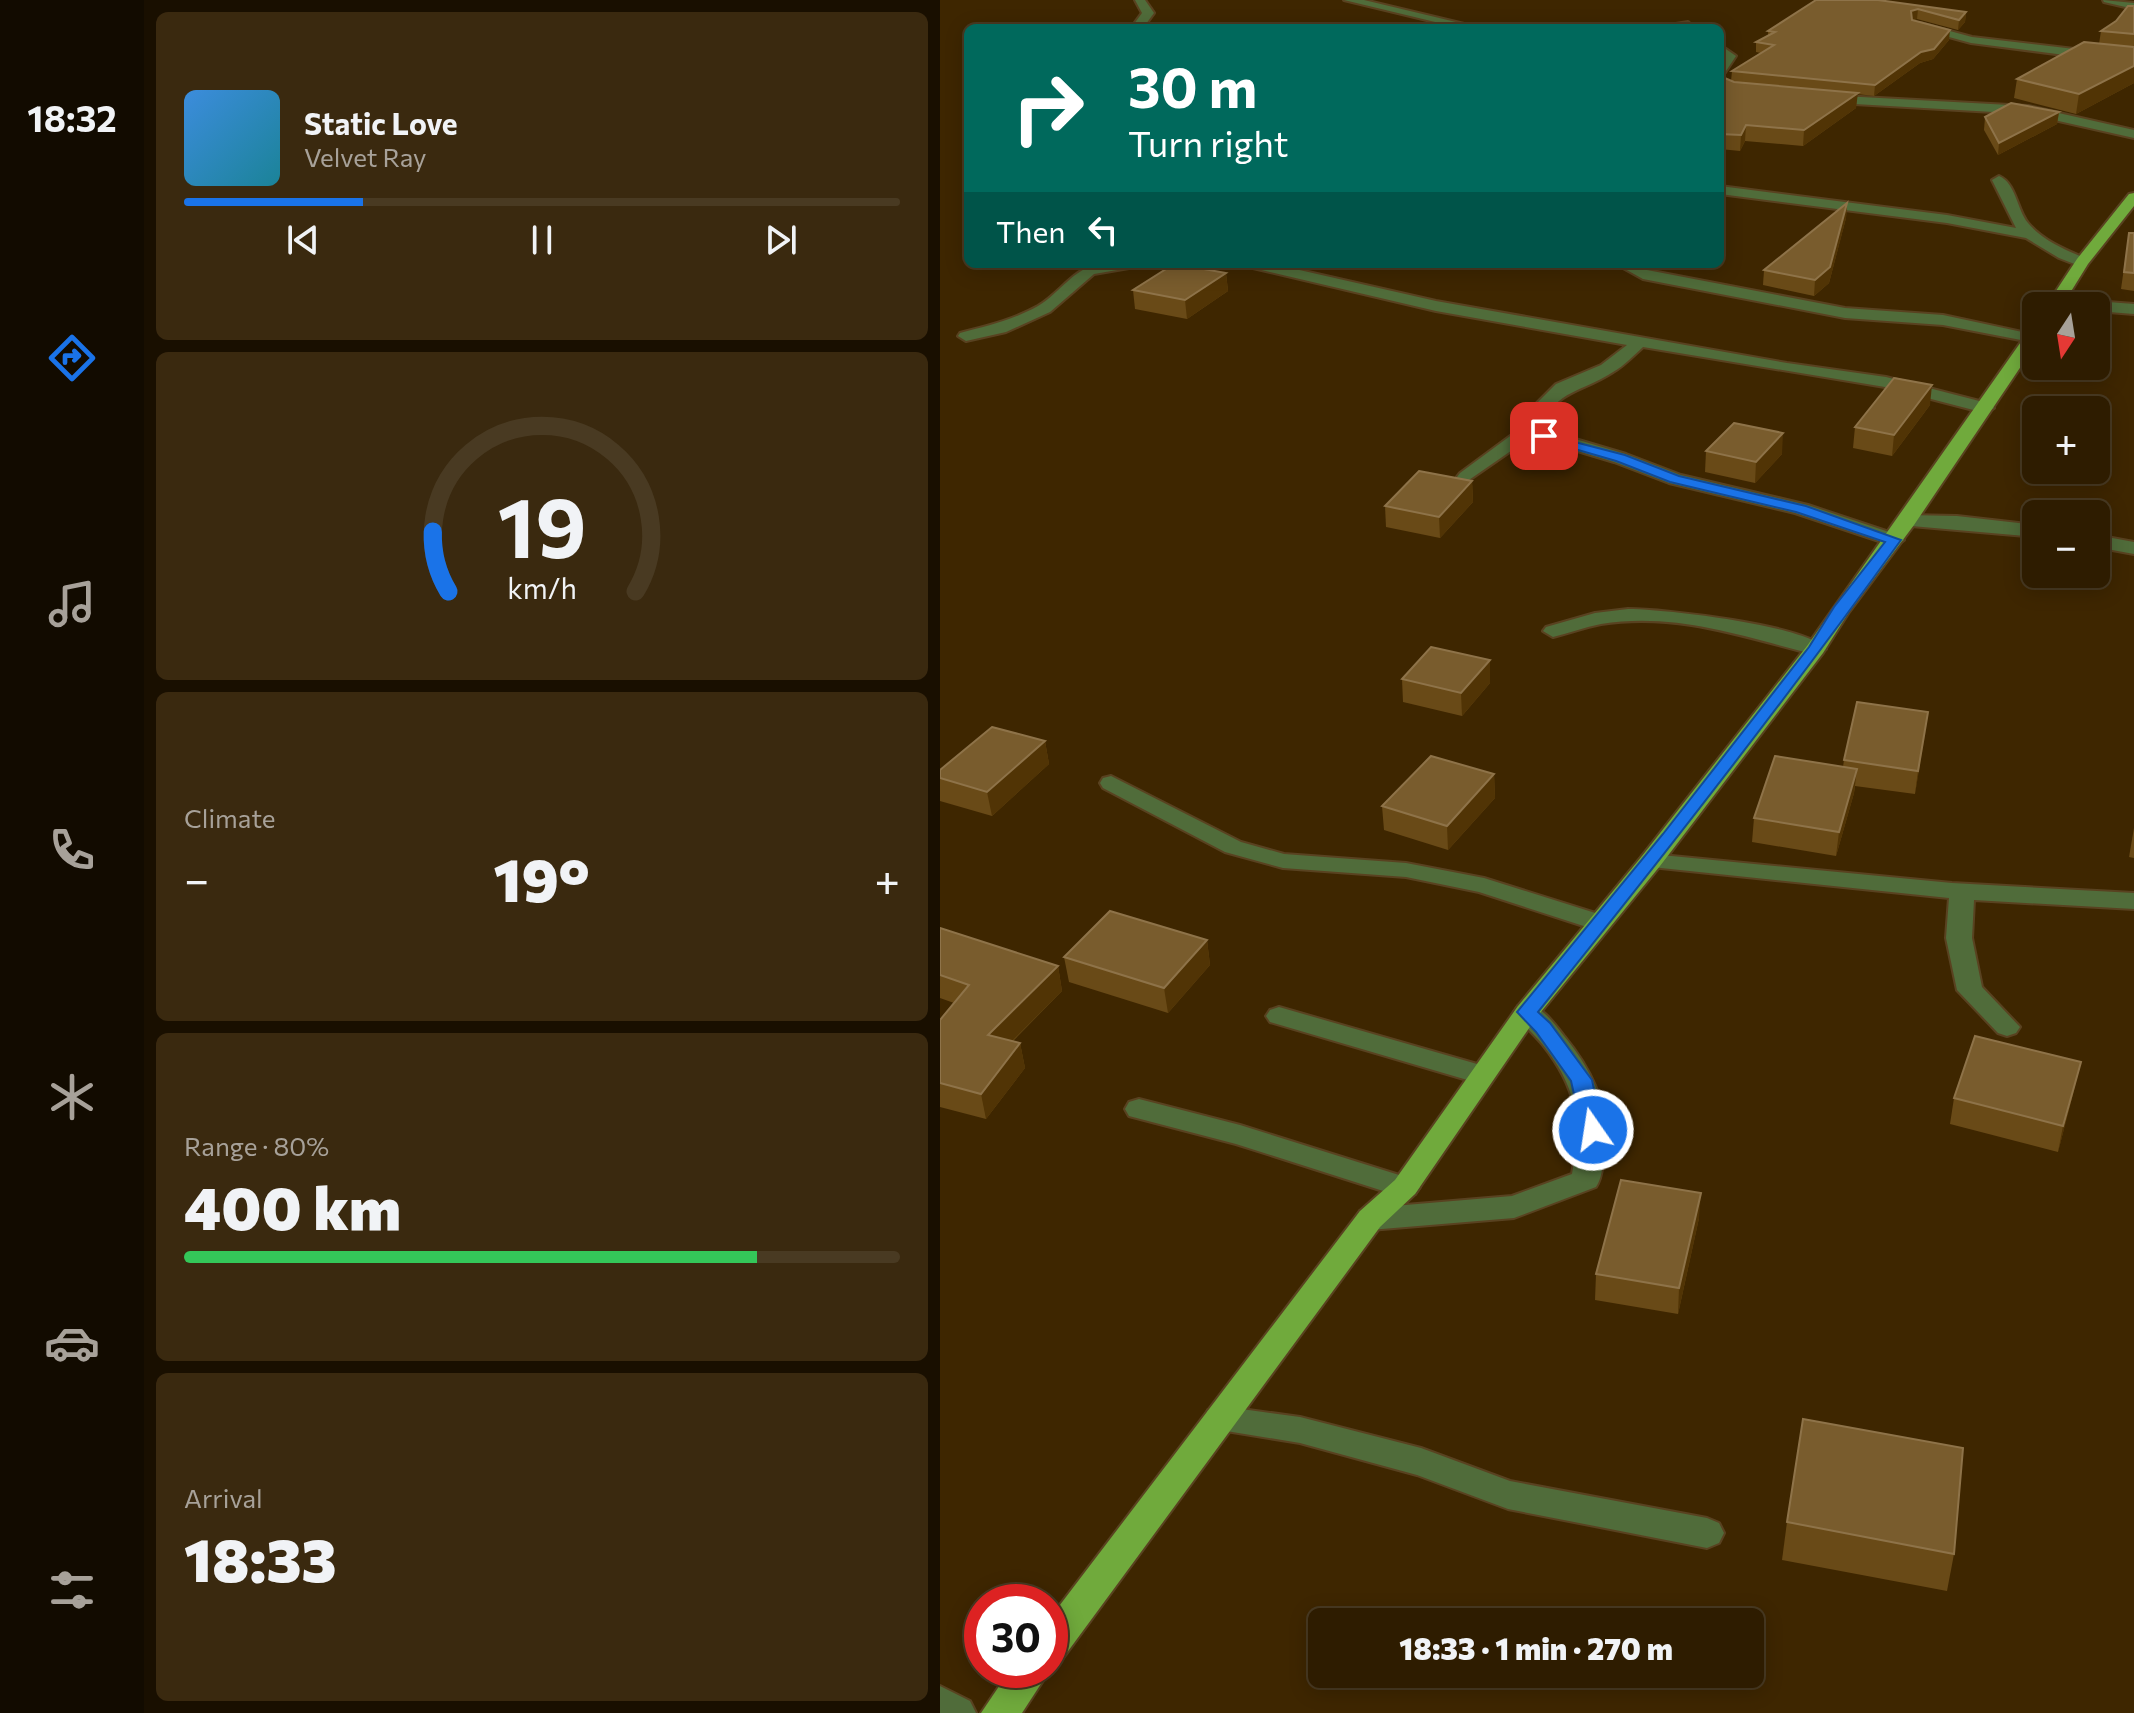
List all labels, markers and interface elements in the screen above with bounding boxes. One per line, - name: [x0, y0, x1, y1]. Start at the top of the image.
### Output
- text: 30 m: [1128, 51, 1257, 120]
- icon: right: [996, 56, 1100, 160]
- text: 18:32: [27, 95, 117, 139]
- text: Static Love: [304, 104, 458, 141]
- text: Turn right: [1128, 120, 1289, 164]
- text: Velvet Ray: [304, 141, 427, 172]
- icon: left: [1081, 208, 1125, 252]
- text: Then: [996, 212, 1065, 249]
- icon: previous: [281, 218, 325, 262]
- icon: pause: [520, 218, 564, 262]
- icon: next: [759, 218, 803, 262]
- north arrow: [2022, 292, 2110, 380]
- map controls: [2022, 292, 2110, 588]
- icon: directions: [44, 330, 100, 386]
- button: +: [2022, 396, 2110, 484]
- pin: [1510, 402, 1578, 470]
- icon: arrive: [1522, 414, 1566, 458]
- text: 19: [498, 473, 586, 575]
- button: −: [2022, 500, 2110, 588]
- text: km/h: [507, 570, 577, 605]
- icon: music: [44, 576, 100, 632]
- text: Climate: [184, 802, 276, 833]
- icon: phone: [44, 822, 100, 878]
- text: 19°: [493, 841, 590, 914]
- text: −: [184, 851, 209, 905]
- text: +: [874, 851, 900, 905]
- icon: climate: [44, 1069, 100, 1125]
- position arrow: [1551, 1088, 1635, 1172]
- text: Range · 80%: [184, 1130, 329, 1161]
- text: 400 km: [184, 1169, 401, 1242]
- icon: car: [44, 1315, 100, 1371]
- text: Arrival: [184, 1482, 263, 1513]
- text: 18:33: [184, 1521, 337, 1594]
- icon: filters: [44, 1562, 100, 1618]
- speed limit sign: 30: [964, 1584, 1068, 1688]
- text: 18:33 · 1 min · 270 m: [1399, 1629, 1673, 1666]

